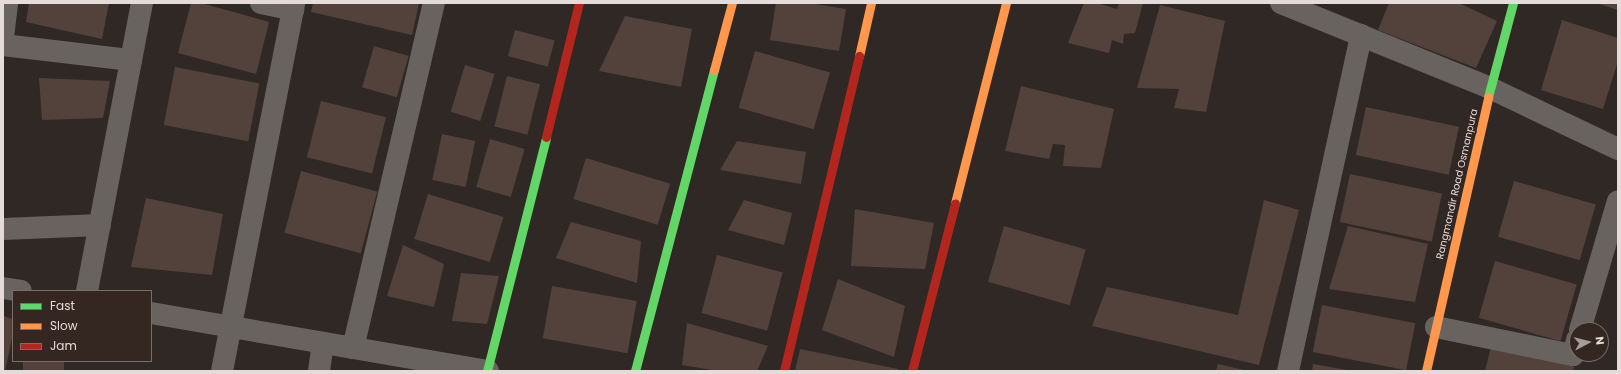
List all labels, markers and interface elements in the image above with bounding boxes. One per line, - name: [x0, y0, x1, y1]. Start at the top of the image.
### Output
- street label: Rangmandir Road Osmanpura: [1434, 108, 1480, 260]
- legend: [12, 290, 152, 362]
- text: Fast: [50, 297, 75, 314]
- text: Slow: [50, 317, 78, 334]
- north arrow: [1569, 322, 1609, 362]
- text: N: [1591, 336, 1608, 346]
- text: Jam: [50, 337, 77, 354]

